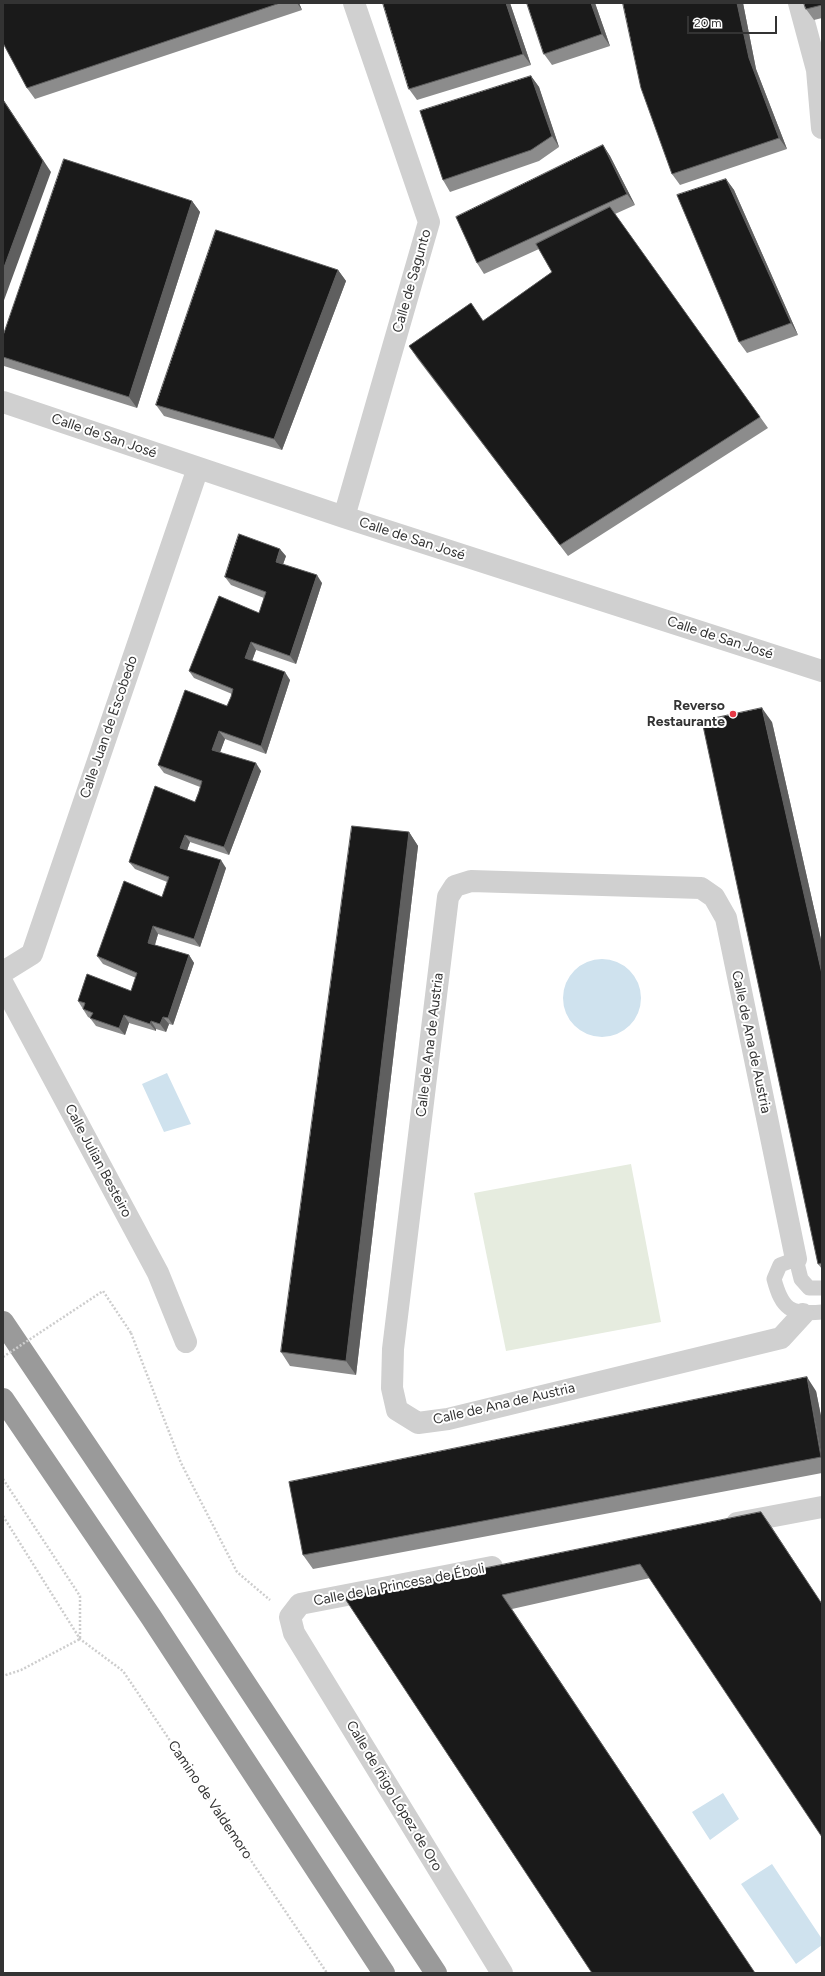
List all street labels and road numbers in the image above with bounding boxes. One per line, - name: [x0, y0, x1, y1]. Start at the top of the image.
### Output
- street label: Calle de Sagunto: [389, 227, 435, 335]
- street label: Calle de San José: [49, 410, 159, 462]
- street label: Calle de San José: [357, 514, 467, 564]
- street label: Calle de San José: [665, 613, 775, 663]
- street label: Calle Juan de Escobedo: [77, 653, 141, 801]
- street label: Calle de Ana de Austria: [728, 969, 774, 1115]
- street label: Calle de Ana de Austria: [413, 972, 447, 1118]
- street label: Calle Julian Besteiro: [61, 1101, 135, 1221]
- street label: Calle de Ana de Austria: [431, 1379, 577, 1429]
- street label: Calle de la Princesa de Éboli: [312, 1560, 486, 1610]
- street label: Calle de íñigo López de Oro: [342, 1718, 446, 1874]
- street label: Camino de Valdemoro: [164, 1738, 256, 1862]

